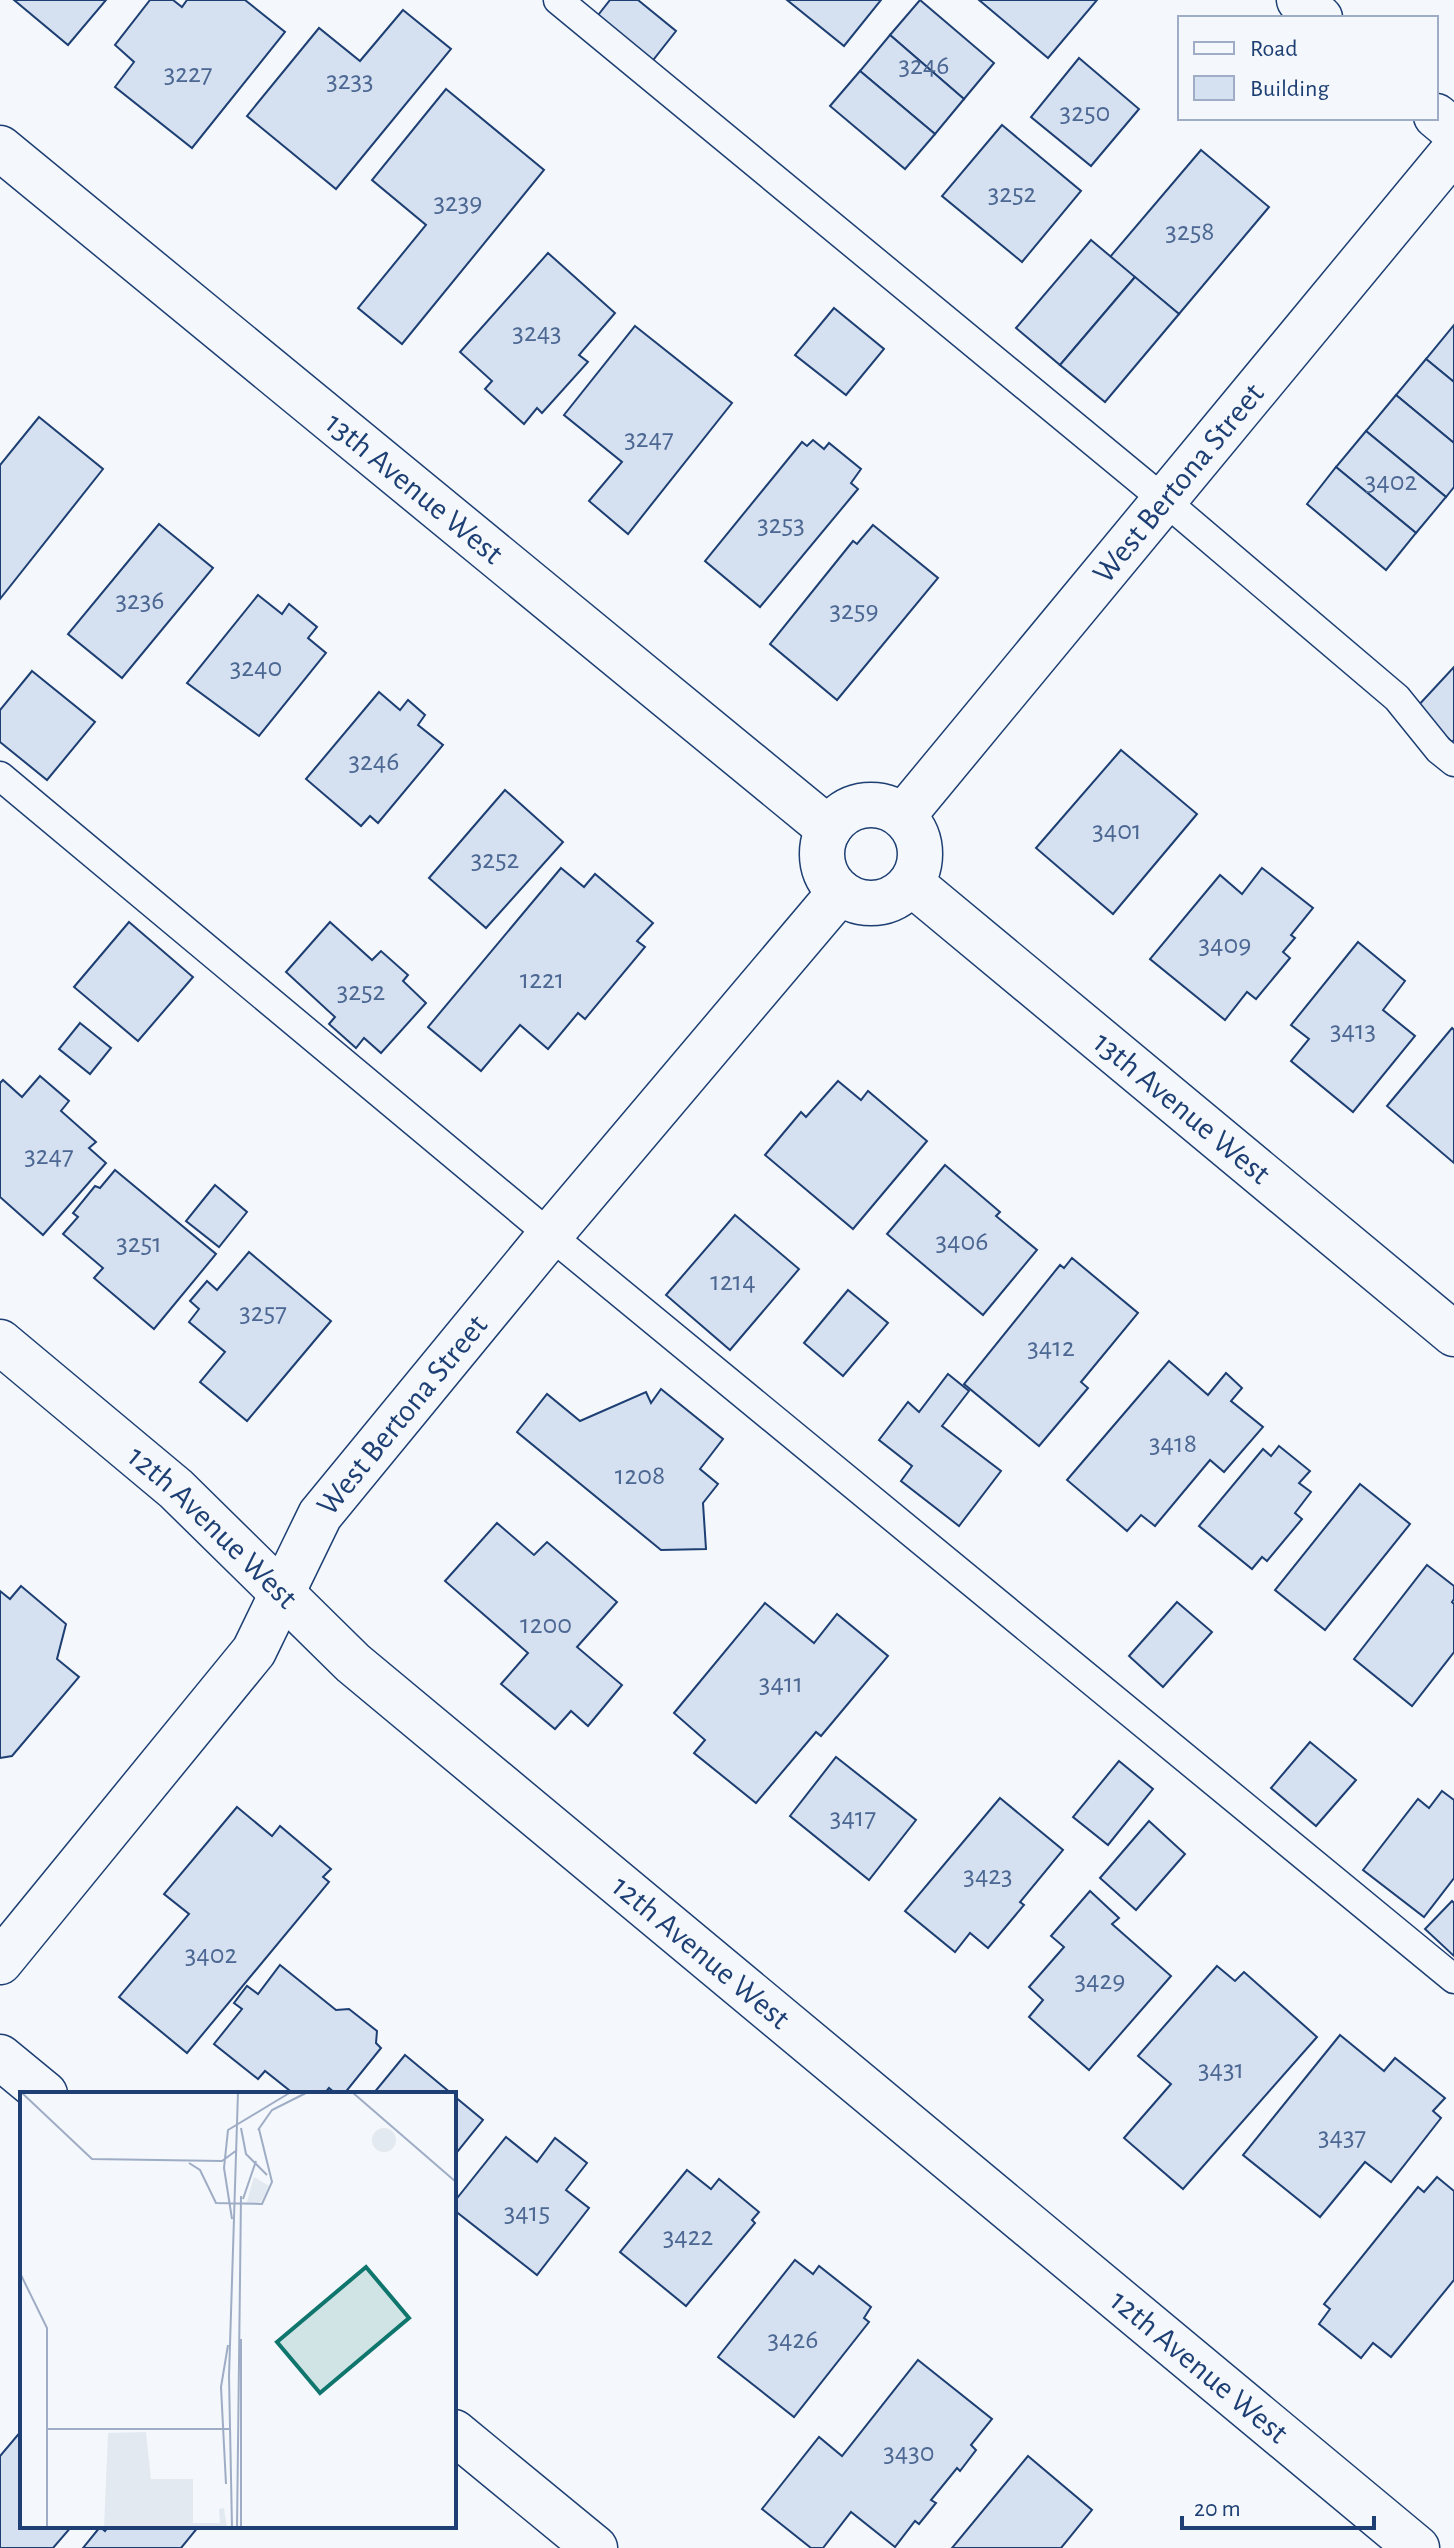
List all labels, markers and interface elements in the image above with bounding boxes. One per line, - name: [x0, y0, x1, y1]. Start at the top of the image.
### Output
- legend: [1178, 16, 1438, 120]
- text: Road: [1250, 37, 1298, 61]
- house number: 3246: [899, 52, 949, 80]
- house number: 3227: [164, 60, 212, 88]
- house number: 3233: [326, 67, 374, 95]
- text: Building: [1250, 77, 1329, 101]
- house number: 3250: [1060, 99, 1110, 127]
- house number: 3252: [988, 180, 1036, 208]
- house number: 3239: [434, 189, 482, 217]
- house number: 3258: [1165, 218, 1215, 246]
- house number: 3243: [512, 319, 562, 347]
- street label: West Bertona Street: [1087, 377, 1270, 589]
- street label: 13th Avenue West: [319, 406, 509, 570]
- house number: 3247: [624, 425, 674, 453]
- house number: 3402: [1365, 468, 1417, 496]
- house number: 3253: [757, 511, 805, 539]
- house number: 3236: [116, 587, 164, 615]
- house number: 3259: [829, 597, 879, 625]
- house number: 3240: [230, 654, 282, 682]
- house number: 3246: [349, 748, 399, 776]
- house number: 3401: [1092, 817, 1142, 845]
- house number: 3252: [471, 846, 519, 874]
- house number: 3409: [1199, 931, 1251, 959]
- house number: 1221: [520, 966, 564, 994]
- house number: 3252: [337, 978, 385, 1006]
- house number: 3413: [1330, 1017, 1376, 1045]
- street label: 13th Avenue West: [1087, 1026, 1276, 1190]
- house number: 3247: [24, 1142, 74, 1170]
- house number: 3406: [936, 1228, 988, 1256]
- house number: 3251: [116, 1230, 162, 1258]
- house number: 1214: [710, 1268, 756, 1296]
- house number: 3257: [239, 1299, 287, 1327]
- street label: West Bertona Street: [311, 1309, 493, 1521]
- house number: 3412: [1027, 1334, 1075, 1362]
- house number: 3418: [1149, 1430, 1197, 1458]
- street label: 12th Avenue West: [122, 1440, 303, 1615]
- house number: 1208: [615, 1462, 665, 1490]
- house number: 1200: [520, 1611, 572, 1639]
- house number: 3411: [759, 1670, 803, 1698]
- house number: 3417: [830, 1804, 876, 1832]
- house number: 3423: [963, 1862, 1013, 1890]
- street label: 12th Avenue West: [606, 1870, 796, 2035]
- house number: 3402: [185, 1941, 237, 1969]
- house number: 3429: [1075, 1967, 1125, 1995]
- house number: 3431: [1198, 2056, 1244, 2084]
- inset map: [20, 2092, 456, 2528]
- house number: 3437: [1318, 2123, 1366, 2151]
- house number: 3415: [504, 2199, 550, 2227]
- house number: 3422: [663, 2223, 713, 2251]
- street label: 12th Avenue West: [1104, 2284, 1294, 2449]
- house number: 3426: [768, 2326, 818, 2354]
- house number: 3430: [883, 2439, 935, 2467]
- scale bar: [1182, 2480, 1374, 2530]
- text: 20 m: [1194, 2497, 1241, 2521]

